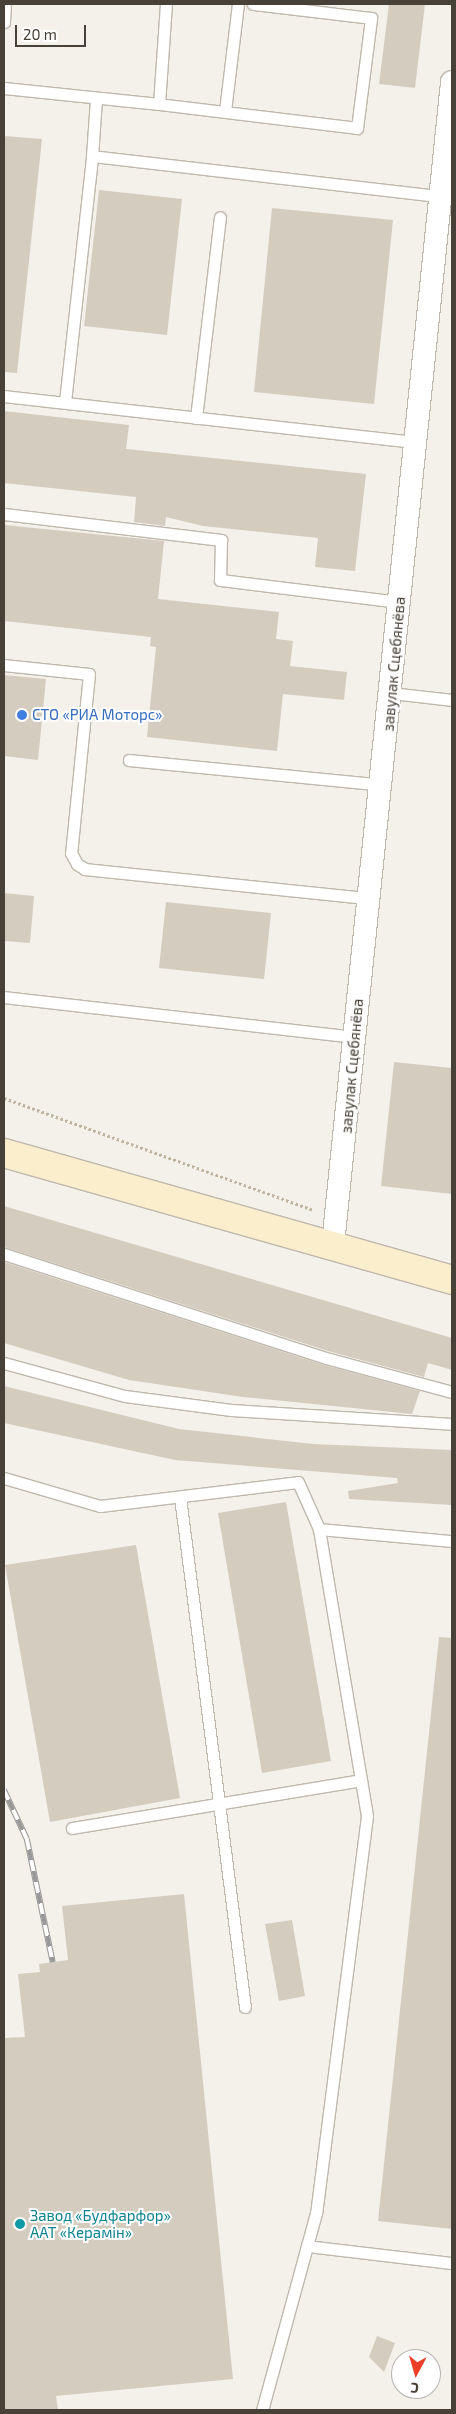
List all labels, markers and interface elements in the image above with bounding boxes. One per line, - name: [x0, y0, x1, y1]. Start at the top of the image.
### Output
- scale bar: [18, 15, 89, 47]
- text: 20 m: [23, 25, 57, 43]
- street label: завулак Сцебянёва: [379, 596, 409, 732]
- place label: СТО «РИА Моторс»: [32, 706, 162, 724]
- marker: СТО «РИА Моторс»: [16, 709, 28, 721]
- street label: завулак Сцебянёва: [337, 998, 367, 1134]
- place label: Завод «Будфарфор» ААТ «Керамін»: [30, 2206, 171, 2241]
- marker: Завод «Будфарфор» ААТ «Керамін»: [14, 2218, 26, 2230]
- north arrow: [391, 2349, 441, 2399]
- text: С: [410, 2380, 419, 2397]

